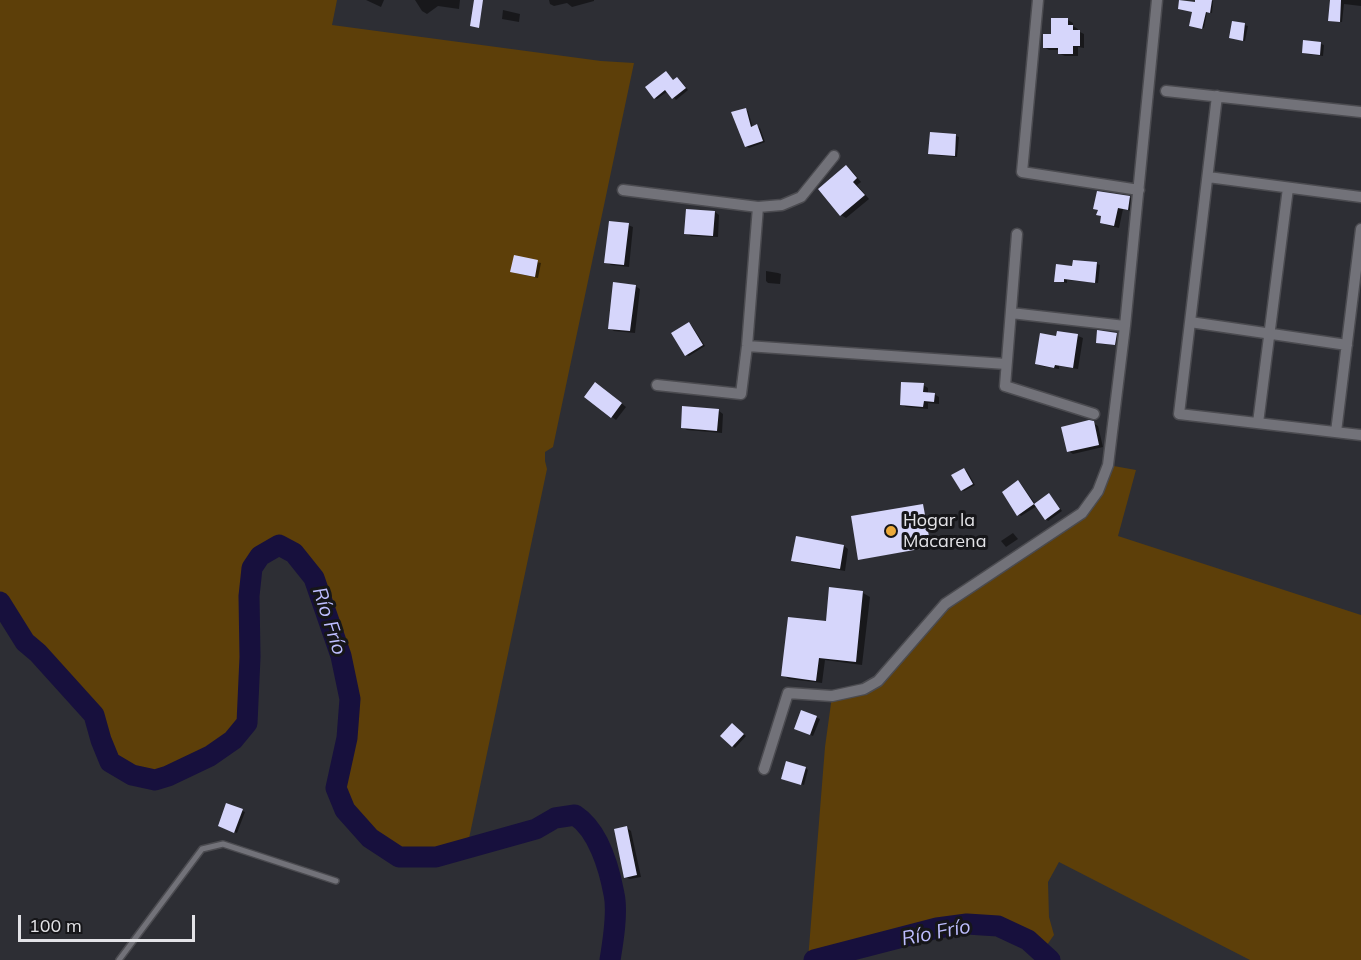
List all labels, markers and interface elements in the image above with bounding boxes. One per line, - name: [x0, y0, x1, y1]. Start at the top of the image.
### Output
- place label: Hogar la Macarena: [903, 510, 986, 552]
- marker: Hogar la Macarena: [884, 524, 898, 538]
- water label: Río Frío: [307, 584, 351, 658]
- scale bar: [21, 903, 198, 941]
- text: 100 m: [29, 914, 82, 937]
- water label: Río Frío: [899, 915, 973, 951]

